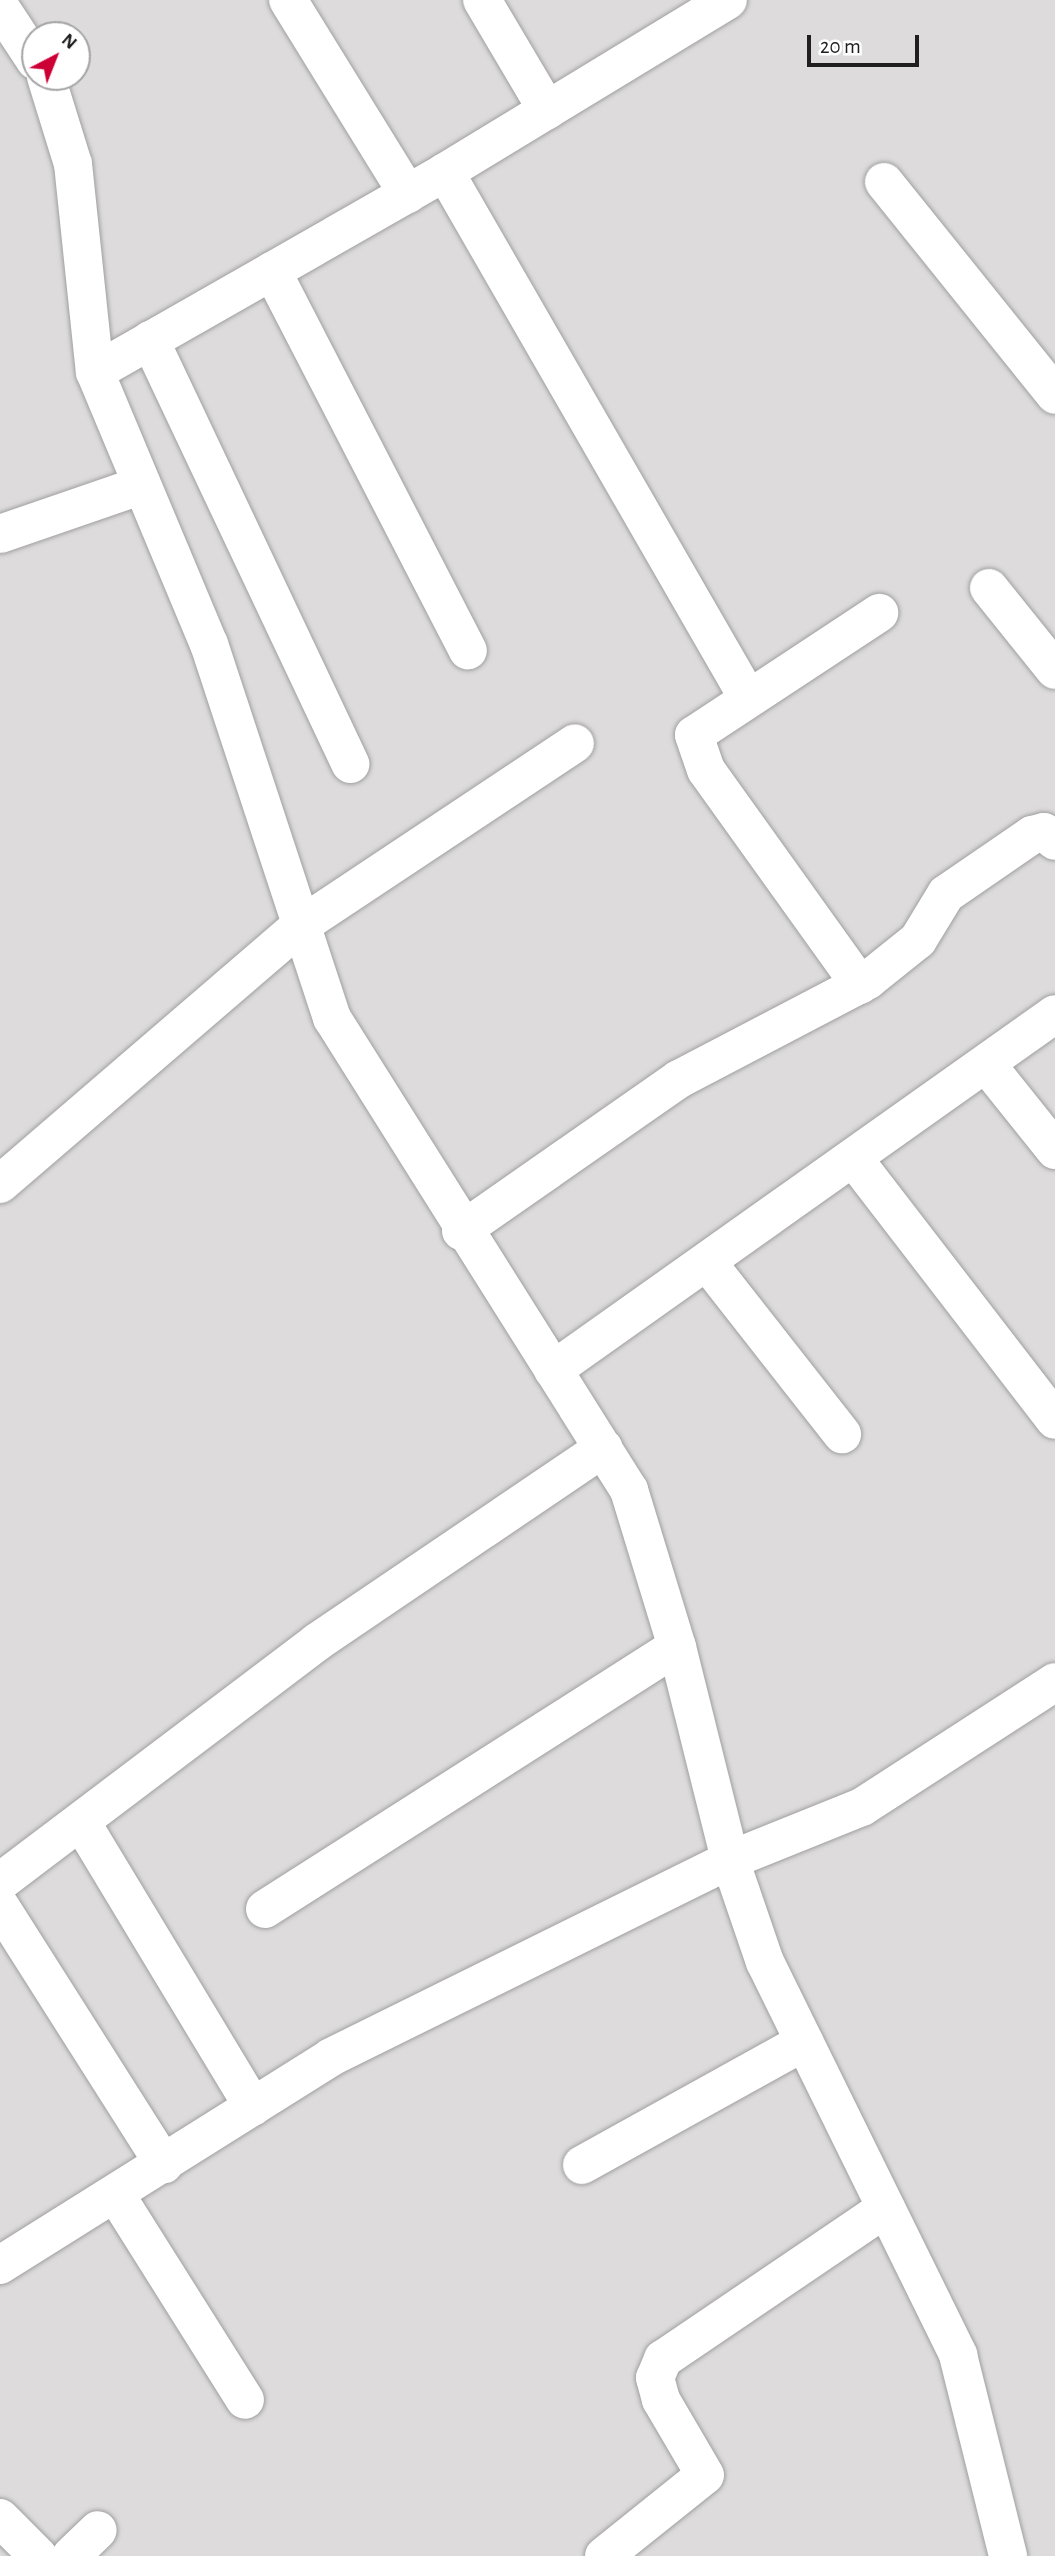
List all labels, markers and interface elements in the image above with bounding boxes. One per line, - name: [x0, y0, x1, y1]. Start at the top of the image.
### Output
- north arrow: [21, 21, 91, 91]
- scale bar: [810, 21, 922, 65]
- text: N: [58, 30, 80, 53]
- text: 20 m: [820, 36, 861, 57]

